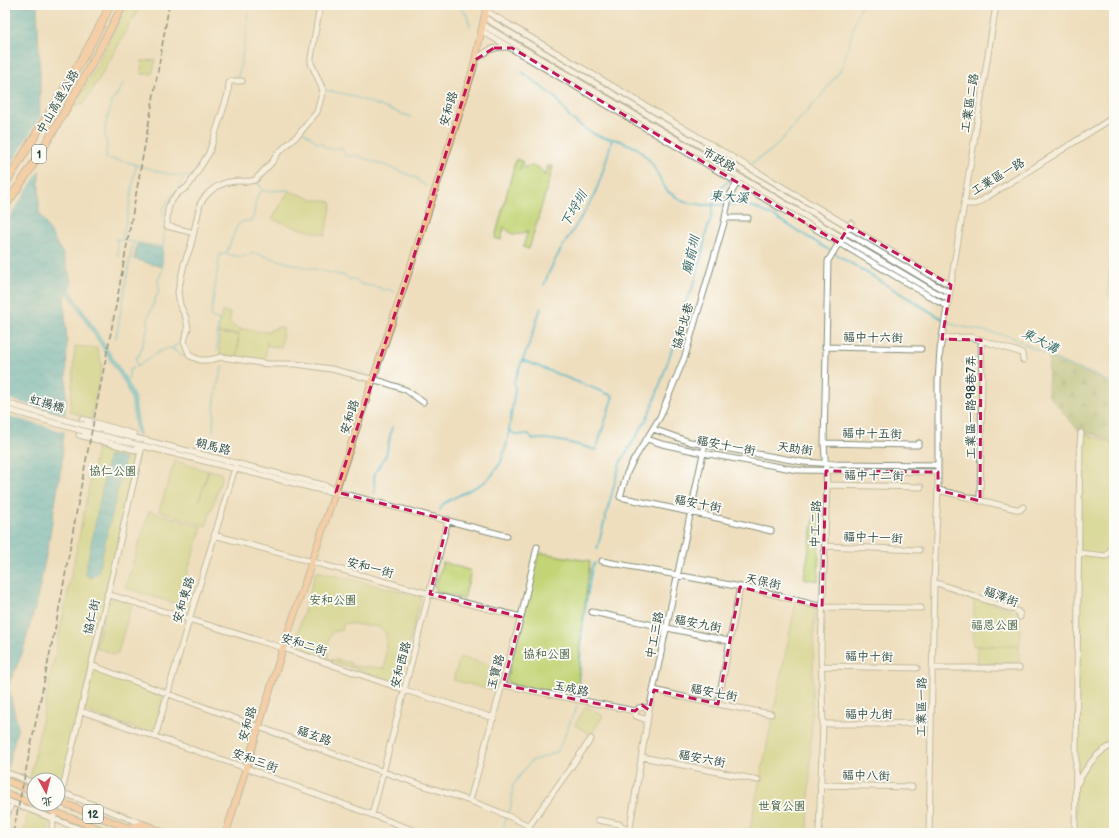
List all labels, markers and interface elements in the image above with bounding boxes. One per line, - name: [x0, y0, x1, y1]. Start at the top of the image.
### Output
- street label: 中山高速公路: [34, 67, 82, 137]
- street label: 工業區二路: [958, 72, 982, 134]
- street label: 安和路: [437, 90, 461, 128]
- street label: 市政路: [700, 144, 738, 176]
- road number: 1: [32, 145, 46, 163]
- street label: 工業區一路: [968, 155, 1028, 199]
- water label: 下埒圳: [557, 186, 592, 230]
- water label: 東大溪: [709, 188, 750, 206]
- water label: 廟前圳: [679, 232, 704, 276]
- street label: 協和北巷: [669, 301, 697, 351]
- water label: 東大溝: [1019, 325, 1062, 357]
- street label: 福中十六街: [843, 330, 903, 346]
- street label: 工業區一路98巷7弄: [964, 355, 979, 459]
- street label: 虹揚橋: [28, 392, 66, 416]
- street label: 安和路: [337, 398, 363, 436]
- street label: 福中十五街: [842, 426, 902, 442]
- street label: 福安十一街: [695, 433, 757, 459]
- street label: 朝馬路: [194, 435, 232, 459]
- street label: 天助街: [776, 439, 814, 459]
- park label: 協仁公園: [89, 464, 137, 479]
- street label: 福中十二街: [844, 468, 904, 484]
- street label: 福安十街: [673, 492, 723, 516]
- street label: 中工二路: [808, 500, 824, 548]
- street label: 福中十一街: [843, 529, 903, 547]
- street label: 安和一街: [345, 555, 395, 581]
- street label: 天保街: [744, 571, 782, 593]
- street label: 安和東路: [170, 575, 198, 625]
- street label: 福澤街: [982, 584, 1020, 610]
- park label: 安和公園: [309, 593, 357, 608]
- street label: 協仁街: [81, 598, 103, 636]
- street label: 中工三路: [643, 610, 667, 660]
- street label: 福安九街: [673, 612, 723, 636]
- park label: 福恩公園: [971, 618, 1019, 633]
- street label: 安和二街: [279, 630, 329, 660]
- street label: 安和西路: [388, 640, 414, 690]
- park label: 協和公園: [523, 647, 571, 662]
- street label: 福中十街: [845, 649, 893, 665]
- street label: 玉寶路: [484, 653, 508, 691]
- street label: 工業區一路: [914, 677, 930, 737]
- street label: 玉成路: [552, 678, 590, 700]
- street label: 福安七街: [689, 681, 739, 705]
- street label: 安和路: [236, 705, 260, 743]
- street label: 福中九街: [845, 707, 893, 722]
- street label: 福玄路: [295, 723, 333, 749]
- street label: 安和三街: [230, 746, 280, 776]
- street label: 福安六街: [677, 747, 727, 771]
- street label: 福中八街: [842, 768, 890, 784]
- north arrow: [26, 772, 66, 812]
- text: 北: [41, 794, 53, 809]
- park label: 世貿公園: [758, 799, 806, 814]
- road number: 12: [83, 805, 103, 823]

